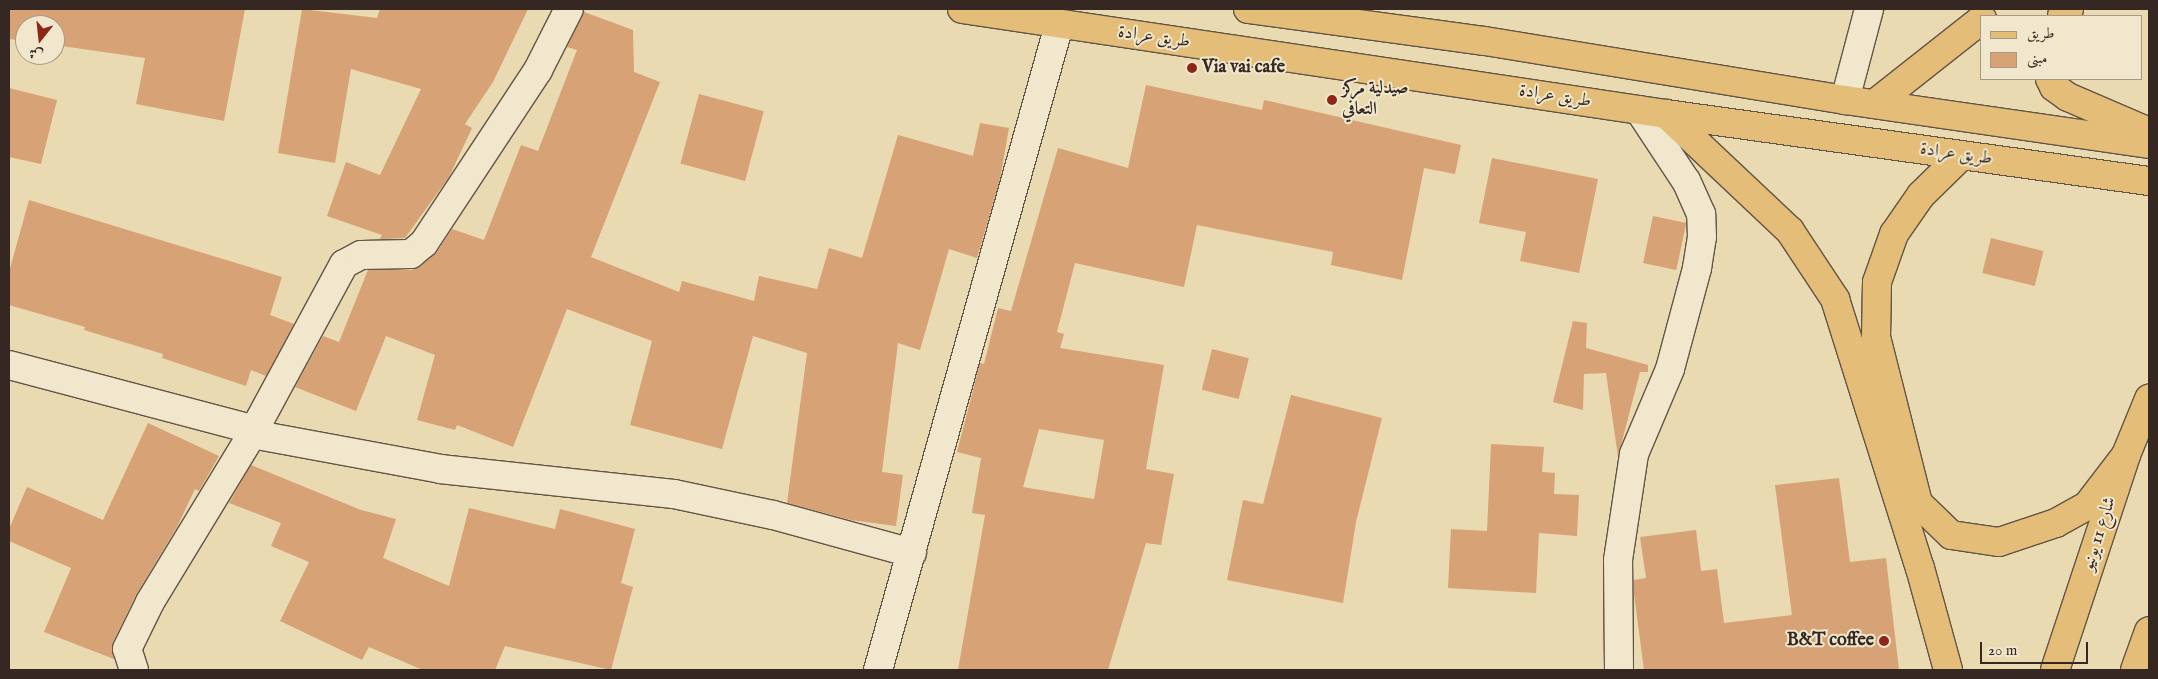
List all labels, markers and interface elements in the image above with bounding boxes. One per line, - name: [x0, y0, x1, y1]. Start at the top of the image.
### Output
- north arrow: [15, 15, 65, 65]
- legend: [1980, 15, 2143, 80]
- street label: طريق عرادة: [1117, 22, 1191, 54]
- text: طريق: [2027, 24, 2054, 43]
- text: ش: [27, 43, 45, 64]
- text: مبنى: [2027, 49, 2047, 68]
- place label: Via vai cafe: [1202, 57, 1285, 79]
- marker: Via vai cafe: [1186, 62, 1198, 74]
- place label: صيدلية مركز التعافي: [1342, 79, 1409, 122]
- street label: طريق عرادة: [1517, 81, 1593, 113]
- marker: صيدلية مركز التعافي: [1326, 94, 1338, 106]
- street label: طريق عرادة: [1919, 139, 1993, 171]
- street label: شارع 11 يونيو: [2078, 494, 2122, 574]
- place label: B&T coffee: [1787, 630, 1874, 652]
- scale bar: [1983, 632, 2090, 664]
- marker: B&T coffee: [1878, 635, 1890, 647]
- text: 20 m: [1988, 641, 2017, 660]

